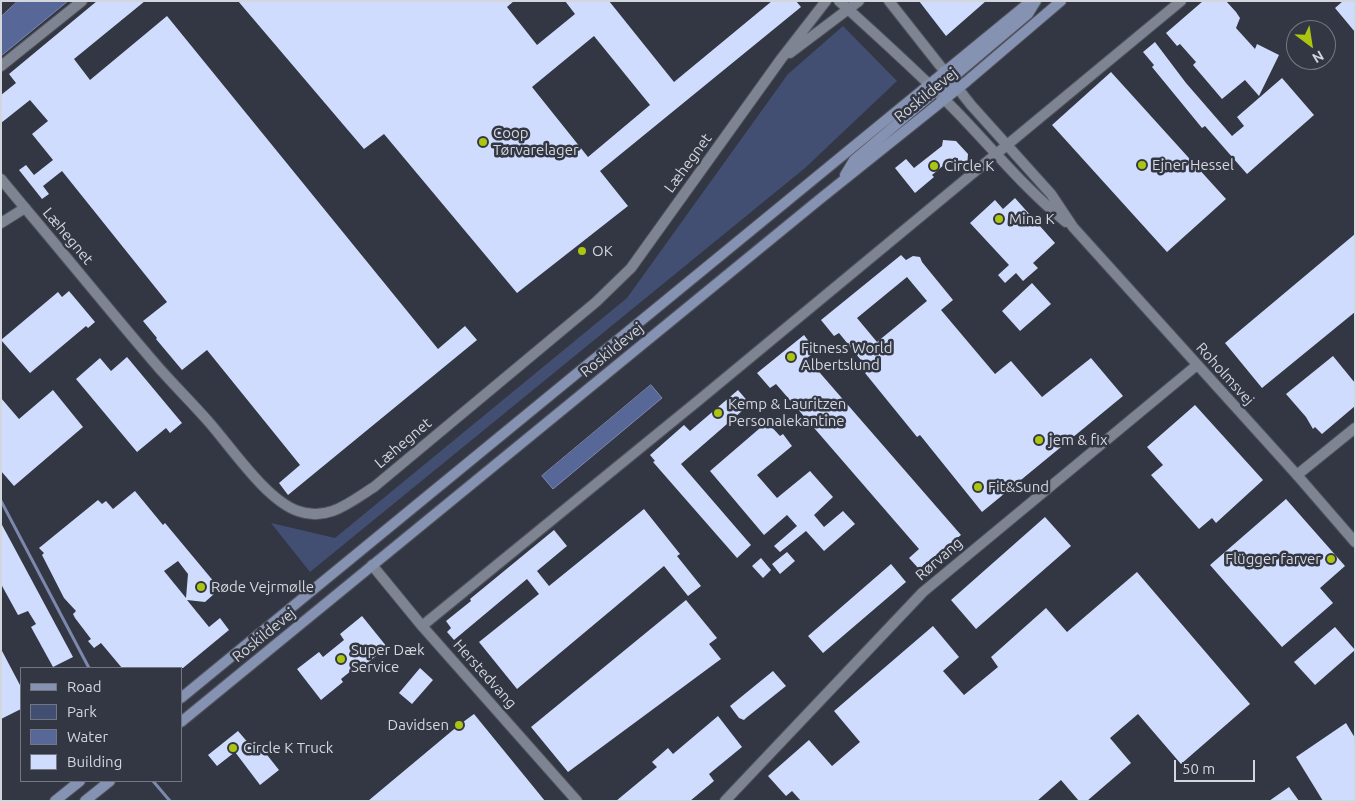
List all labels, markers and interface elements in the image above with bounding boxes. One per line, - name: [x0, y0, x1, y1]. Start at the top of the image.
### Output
- north arrow: [1286, 20, 1336, 70]
- text: N: [1310, 47, 1327, 67]
- street label: Roskildevej: [891, 64, 961, 126]
- place label: Coop Tørvarelager: [493, 124, 579, 159]
- street label: Læhegnet: [661, 130, 715, 196]
- marker: Coop Tørvarelager: [477, 136, 489, 148]
- place label: Ejner Hessel: [1152, 156, 1234, 174]
- place label: Circle K: [944, 157, 994, 175]
- marker: Ejner Hessel: [1136, 159, 1148, 171]
- marker: Circle K: [928, 160, 940, 172]
- street label: Læhegnet: [39, 204, 97, 268]
- place label: Mina K: [1009, 210, 1055, 228]
- marker: Mina K: [993, 213, 1005, 225]
- place label: OK: [592, 242, 613, 260]
- marker: OK: [576, 245, 588, 257]
- street label: Roskildevej: [577, 319, 647, 381]
- place label: Fitness World Albertslund: [801, 339, 893, 374]
- street label: Roholmsvej: [1192, 339, 1258, 409]
- marker: Fitness World Albertslund: [785, 351, 797, 363]
- place label: Kemp & Lauritzen Personalekantine: [728, 395, 846, 430]
- marker: Kemp & Lauritzen Personalekantine: [712, 407, 724, 419]
- street label: Læhegnet: [371, 414, 435, 472]
- place label: jem & fix: [1049, 431, 1107, 449]
- marker: jem & fix: [1033, 434, 1045, 446]
- place label: Fit&Sund: [988, 478, 1049, 496]
- marker: Fit&Sund: [972, 481, 984, 493]
- street label: Rørvang: [912, 534, 966, 584]
- place label: Flügger farver: [1225, 550, 1321, 568]
- marker: Flügger farver: [1325, 553, 1337, 565]
- place label: Røde Vejrmølle: [211, 578, 314, 596]
- marker: Røde Vejrmølle: [195, 581, 207, 593]
- street label: Roskildevej: [229, 604, 299, 666]
- street label: Herstedvang: [450, 636, 520, 712]
- place label: Super Dæk Service: [351, 641, 425, 676]
- marker: Super Dæk Service: [335, 653, 347, 665]
- legend: [20, 667, 182, 782]
- text: Road: [67, 678, 102, 695]
- text: Park: [67, 703, 97, 720]
- place label: Davidsen: [388, 716, 449, 734]
- marker: Davidsen: [453, 719, 465, 731]
- text: Water: [67, 728, 108, 745]
- place label: Circle K Truck: [243, 739, 333, 757]
- marker: Circle K Truck: [227, 742, 239, 754]
- scale bar: [1176, 750, 1257, 782]
- text: Building: [67, 753, 122, 770]
- text: 50 m: [1182, 760, 1215, 777]

